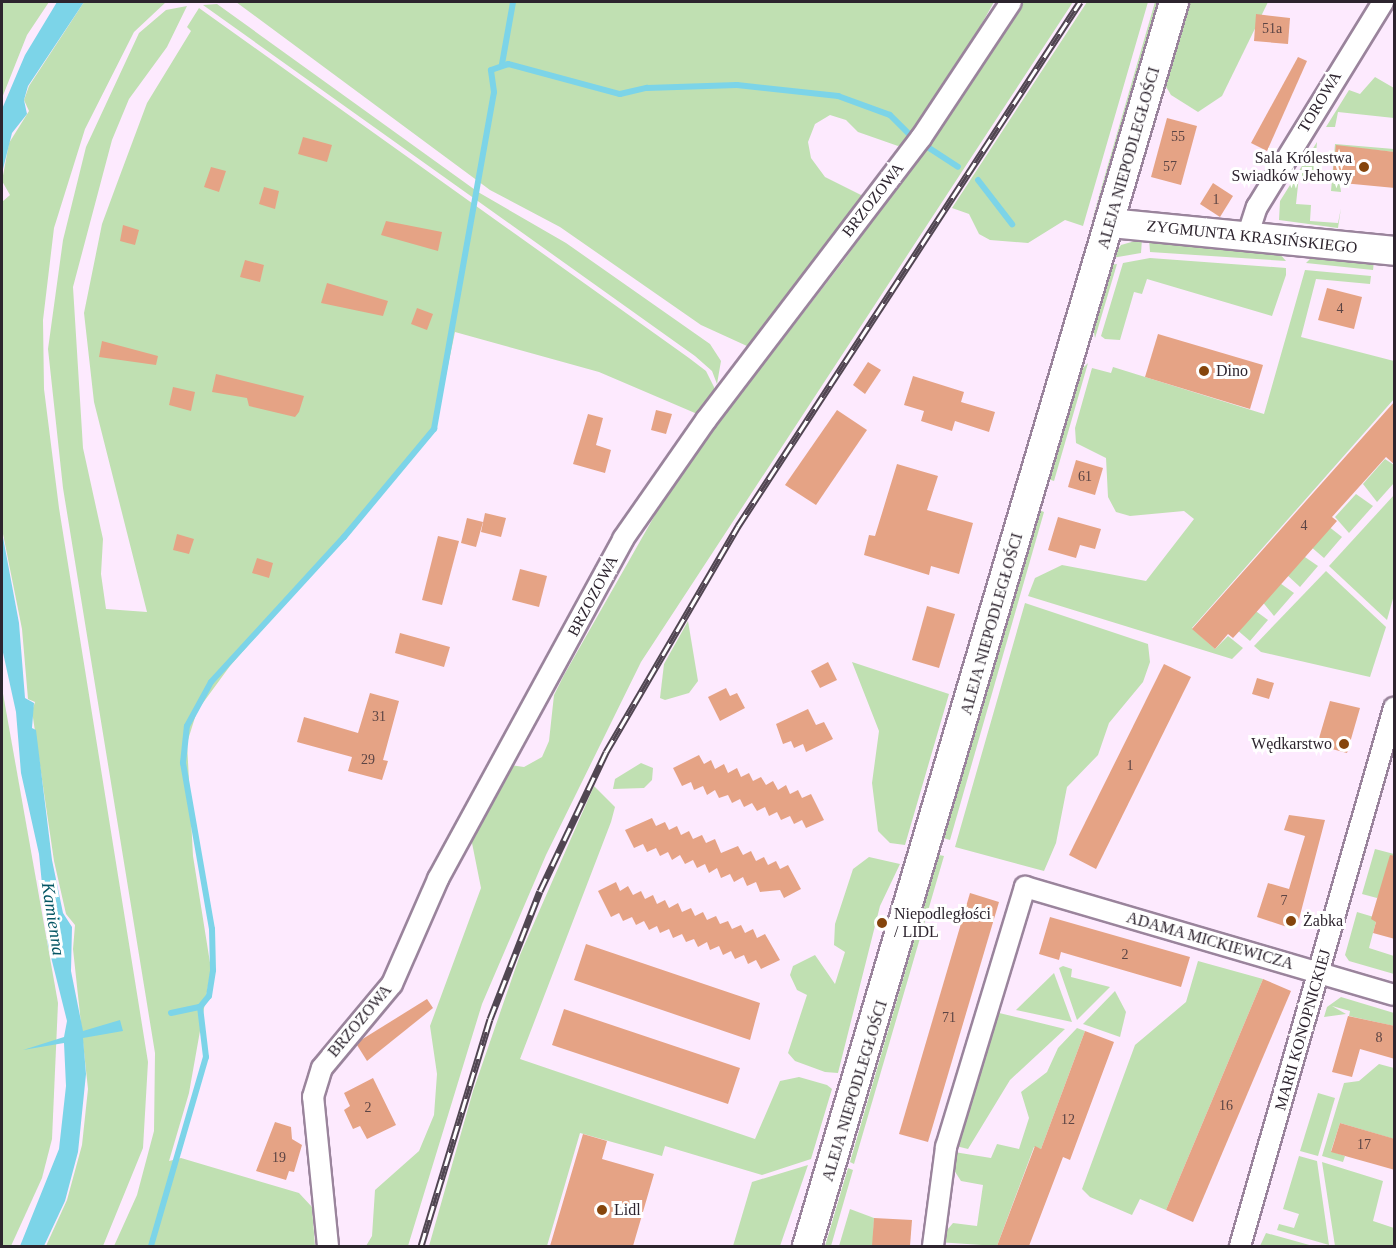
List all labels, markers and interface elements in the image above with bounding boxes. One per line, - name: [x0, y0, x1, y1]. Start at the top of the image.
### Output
- house number: 51a: [1262, 21, 1282, 37]
- street label: ALEJA NIEPODLEGŁOŚCI: [1094, 65, 1164, 251]
- street label: TOROWA: [1294, 68, 1346, 136]
- house number: 55: [1171, 129, 1185, 145]
- place label: Sala Królestwa Swiadków Jehowy: [1232, 148, 1352, 186]
- street label: BRZOZOWA: [838, 159, 908, 241]
- house number: 57: [1163, 159, 1177, 175]
- marker: Sala Królestwa Swiadków Jehowy: [1357, 160, 1371, 174]
- house number: 1: [1212, 192, 1220, 208]
- street label: ZYGMUNTA KRASIŃSKIEGO: [1145, 216, 1359, 258]
- house number: 4: [1336, 301, 1344, 317]
- place label: Dino: [1216, 361, 1248, 381]
- marker: Dino: [1197, 364, 1211, 378]
- house number: 61: [1078, 469, 1092, 485]
- house number: 4: [1300, 518, 1308, 534]
- street label: ALEJA NIEPODLEGŁOŚCI: [957, 531, 1027, 717]
- street label: BRZOZOWA: [564, 552, 622, 640]
- house number: 31: [372, 709, 386, 725]
- place label: Wędkarstwo: [1251, 734, 1332, 754]
- marker: Wędkarstwo: [1337, 737, 1351, 751]
- house number: 29: [361, 752, 375, 768]
- house number: 1: [1126, 758, 1134, 774]
- water label: Kamienna: [37, 881, 69, 957]
- house number: 7: [1280, 893, 1288, 909]
- place label: Niepodległości / LIDL: [894, 904, 991, 942]
- street label: ADAMA MICKIEWICZA: [1124, 908, 1296, 974]
- place label: Żabka: [1303, 911, 1343, 931]
- marker: Żabka: [1284, 914, 1298, 928]
- marker: Niepodległości / LIDL: [875, 916, 889, 930]
- house number: 2: [1122, 947, 1128, 963]
- street label: MARII KONOPNICKIEJ: [1271, 947, 1335, 1113]
- street label: BRZOZOWA: [324, 981, 396, 1061]
- street label: ALEJA NIEPODLEGŁOŚCI: [818, 998, 892, 1184]
- house number: 71: [942, 1010, 956, 1026]
- house number: 8: [1376, 1030, 1382, 1046]
- house number: 16: [1219, 1098, 1233, 1114]
- house number: 2: [364, 1100, 372, 1116]
- house number: 12: [1061, 1112, 1075, 1128]
- house number: 17: [1357, 1137, 1371, 1153]
- house number: 19: [272, 1150, 286, 1166]
- place label: Lidl: [614, 1200, 641, 1220]
- marker: Lidl: [595, 1203, 609, 1217]

